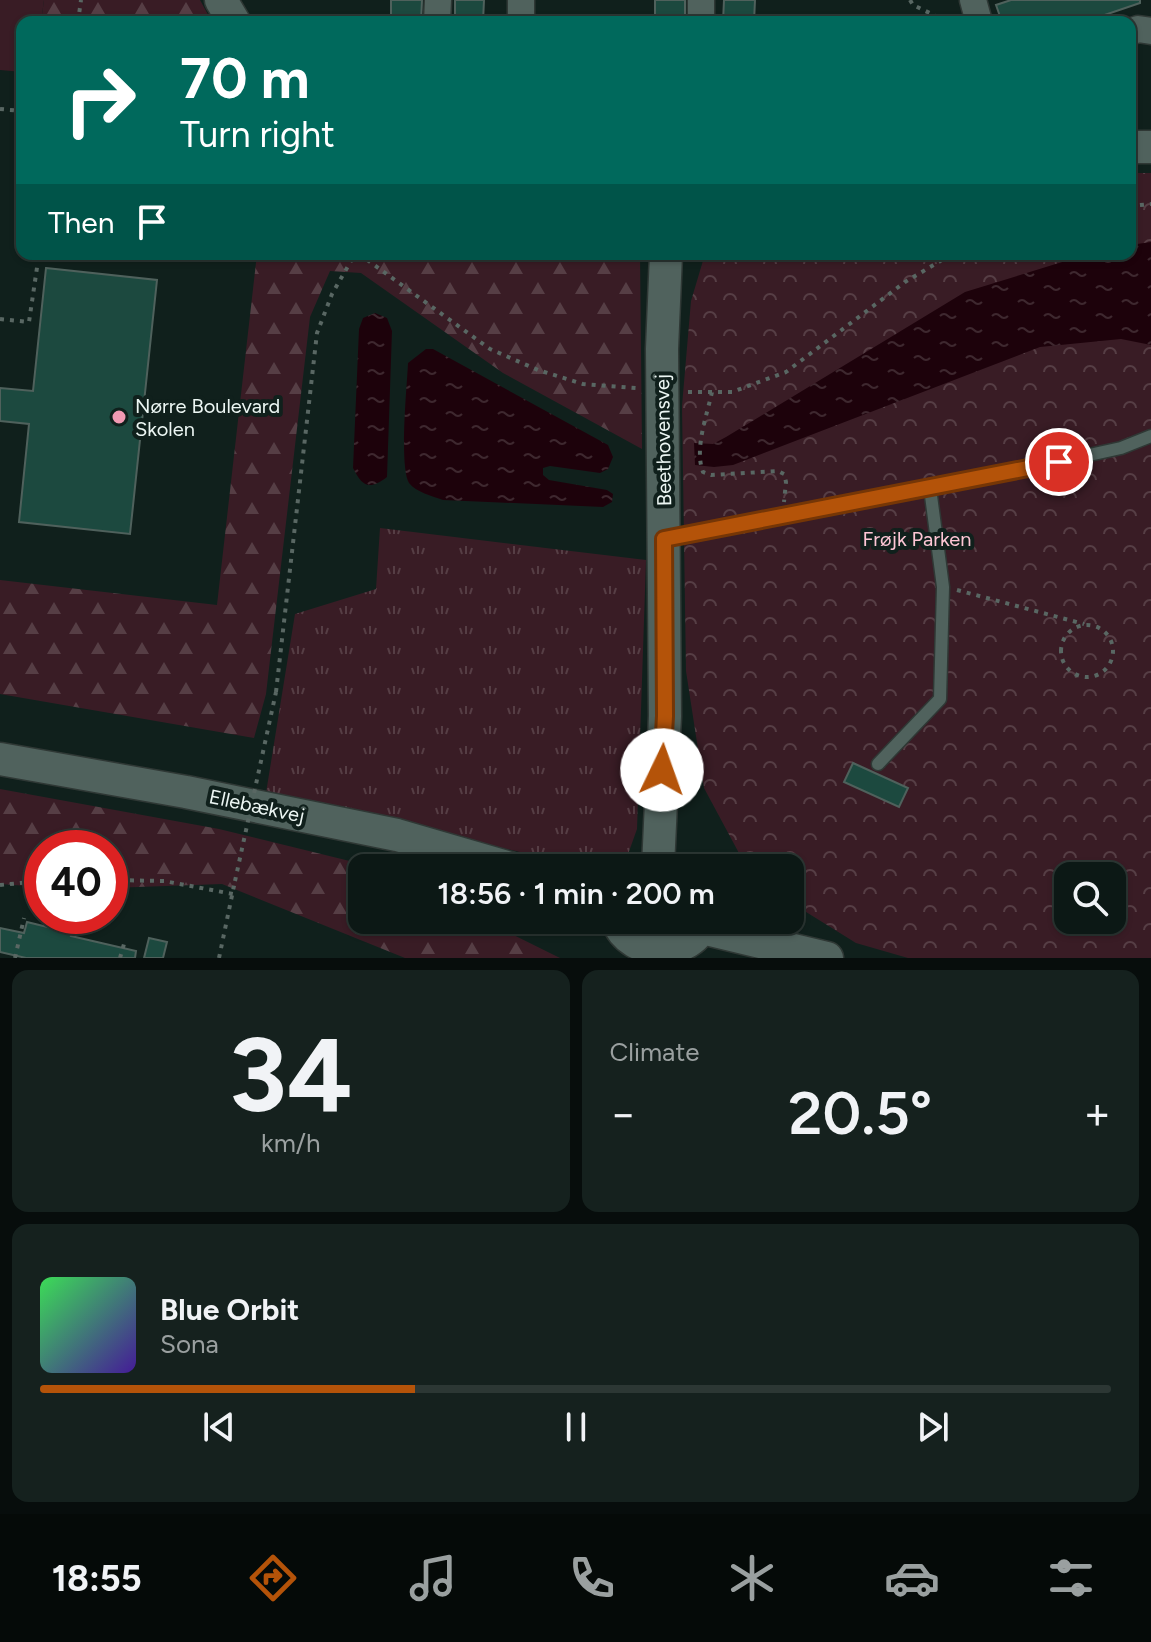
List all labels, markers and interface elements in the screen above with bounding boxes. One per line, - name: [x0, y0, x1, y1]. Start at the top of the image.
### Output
- text: 70 m: [180, 45, 310, 112]
- icon: right: [48, 48, 152, 152]
- text: Turn right: [180, 113, 335, 156]
- icon: arrive: [130, 200, 174, 244]
- text: Then: [48, 204, 114, 241]
- street label: Beethovensvej: [650, 374, 676, 506]
- place label: Nørre Boulevard Skolen: [135, 394, 280, 441]
- marker: Nørre Boulevard Skolen: [110, 408, 128, 426]
- pin: [1025, 428, 1093, 496]
- icon: arrive: [1037, 440, 1081, 484]
- park label: Frøjk Parken: [863, 527, 971, 551]
- position arrow: [620, 728, 704, 812]
- street label: Ellebækvej: [207, 784, 307, 828]
- speed limit sign: 40: [24, 830, 128, 934]
- map controls: [1054, 862, 1126, 934]
- button: search: [1054, 862, 1126, 934]
- text: 18:56 · 1 min · 200 m: [437, 875, 715, 912]
- text: 34: [229, 1012, 353, 1137]
- text: Climate: [610, 1036, 699, 1068]
- text: 20.5°: [788, 1077, 932, 1149]
- text: −: [610, 1087, 637, 1140]
- text: +: [1084, 1087, 1111, 1140]
- text: km/h: [261, 1127, 320, 1159]
- text: Blue Orbit: [160, 1291, 299, 1328]
- text: Sona: [160, 1328, 219, 1360]
- icon: previous: [197, 1405, 241, 1449]
- icon: pause: [554, 1405, 598, 1449]
- icon: next: [911, 1405, 955, 1449]
- icon: directions: [245, 1550, 301, 1606]
- icon: music: [405, 1550, 461, 1606]
- icon: phone: [564, 1550, 620, 1606]
- icon: climate: [724, 1550, 780, 1606]
- icon: car: [884, 1550, 940, 1606]
- icon: filters: [1043, 1550, 1099, 1606]
- text: 18:55: [52, 1557, 142, 1600]

